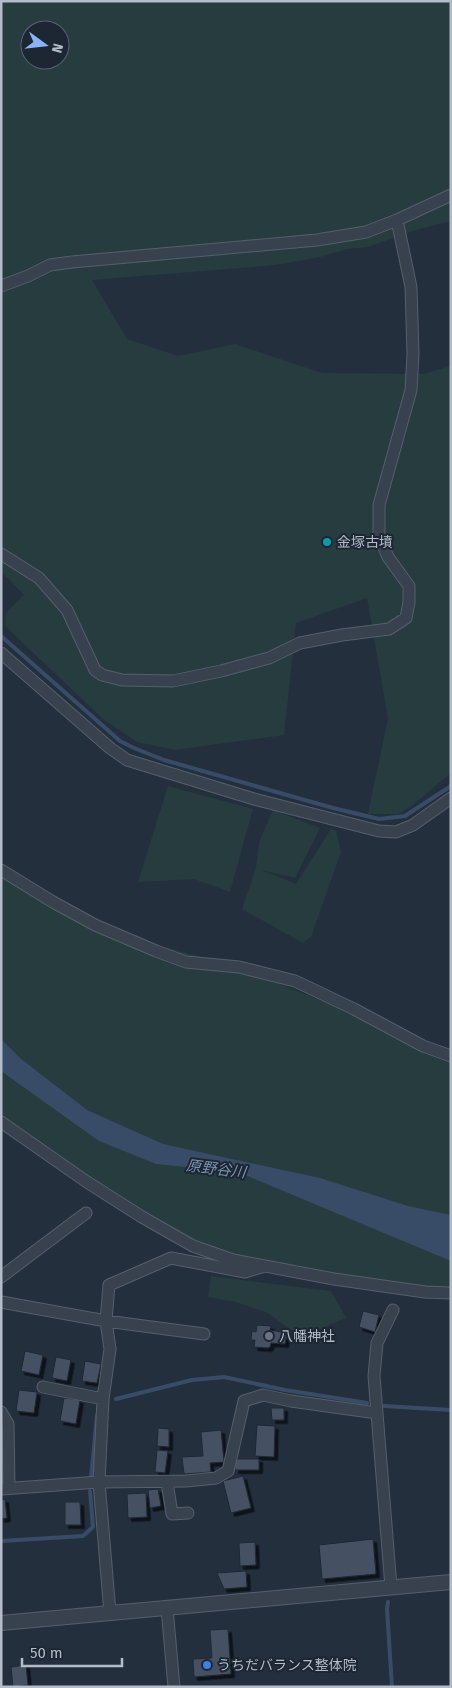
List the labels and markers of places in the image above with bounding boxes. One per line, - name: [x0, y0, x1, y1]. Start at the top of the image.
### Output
- place label: 金塚古墳: [337, 534, 393, 551]
- marker: 金塚古墳: [321, 536, 333, 548]
- place label: 八幡神社: [279, 1328, 335, 1345]
- marker: 八幡神社: [263, 1330, 275, 1342]
- place label: うちだバランス整体院: [217, 1657, 357, 1674]
- marker: うちだバランス整体院: [201, 1659, 213, 1671]

